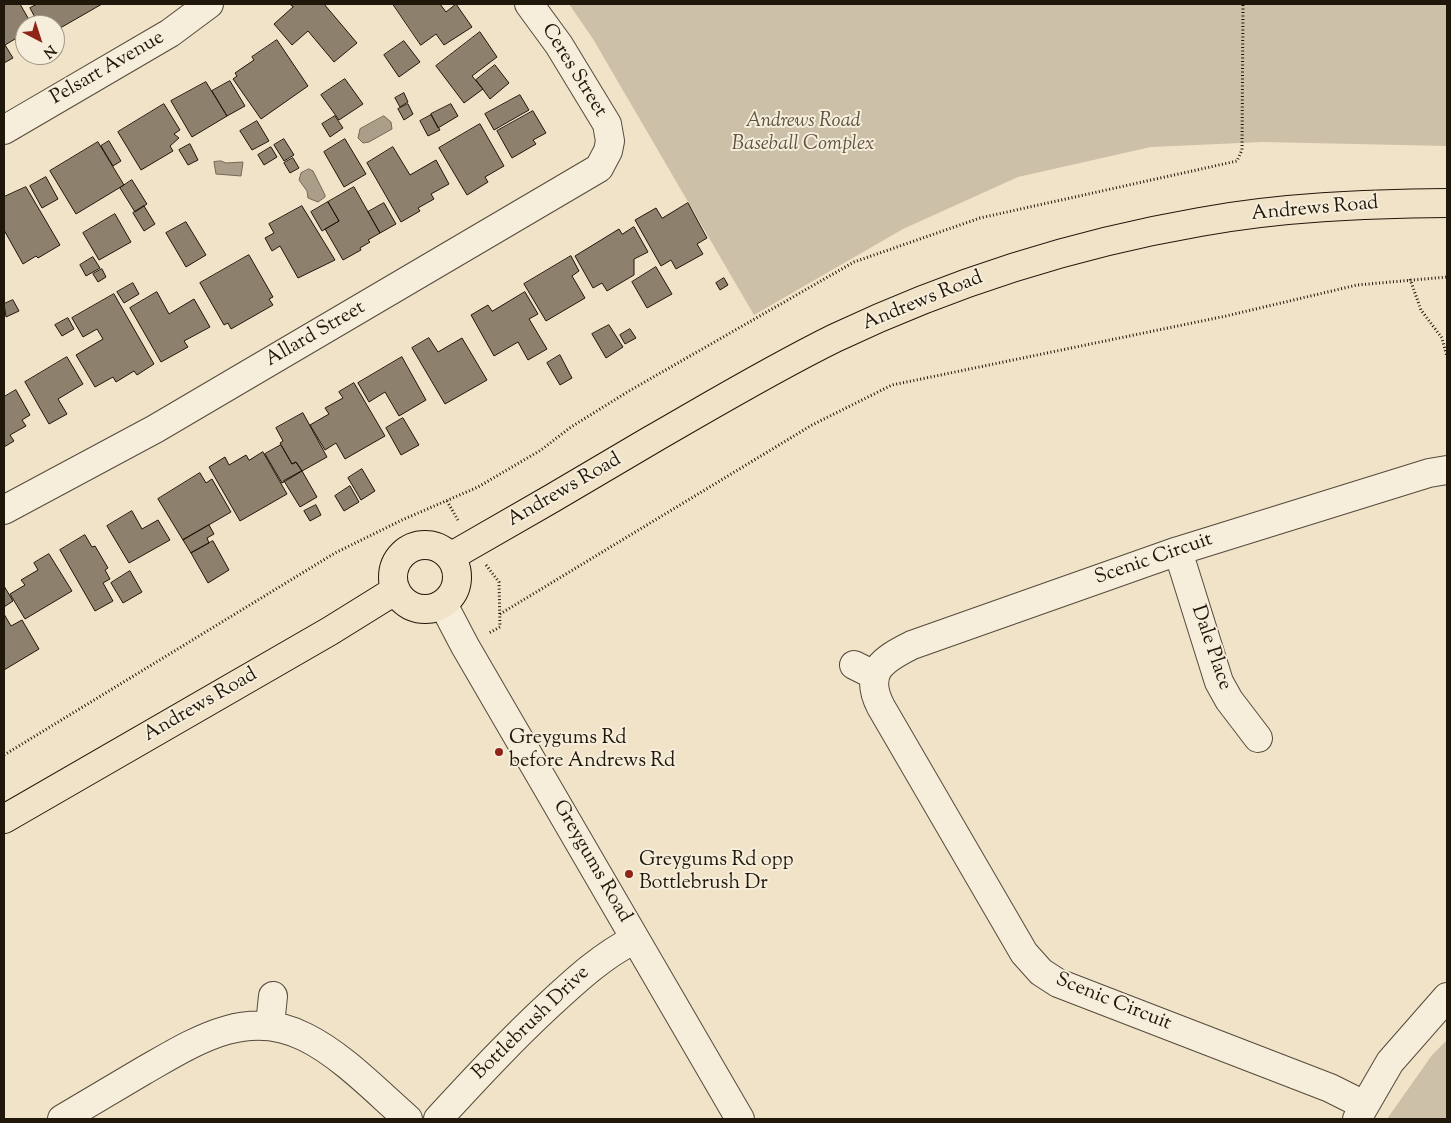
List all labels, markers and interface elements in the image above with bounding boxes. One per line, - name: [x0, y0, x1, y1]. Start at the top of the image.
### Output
- north arrow: [15, 15, 65, 65]
- street label: Ceres Street: [535, 20, 611, 122]
- street label: Pelsart Avenue: [47, 27, 169, 111]
- text: N: [38, 39, 60, 62]
- park label: Andrews Road Baseball Complex: [732, 111, 874, 158]
- street label: Andrews Road: [1250, 192, 1380, 228]
- street label: Andrews Road: [859, 267, 987, 337]
- street label: Allard Street: [262, 297, 370, 373]
- street label: Andrews Road: [504, 449, 626, 533]
- street label: Scenic Circuit: [1092, 529, 1216, 591]
- street label: Dale Place: [1184, 602, 1236, 694]
- street label: Andrews Road: [140, 664, 262, 748]
- place label: Greygums Rd before Andrews Rd: [509, 728, 675, 775]
- marker: Greygums Rd before Andrews Rd: [493, 746, 505, 758]
- street label: Greygums Road: [546, 797, 636, 927]
- place label: Greygums Rd opp Bottlebrush Dr: [639, 850, 793, 897]
- marker: Greygums Rd opp Bottlebrush Dr: [623, 868, 635, 880]
- street label: Bottlebrush Drive: [468, 962, 596, 1086]
- street label: Scenic Circuit: [1052, 969, 1174, 1037]

